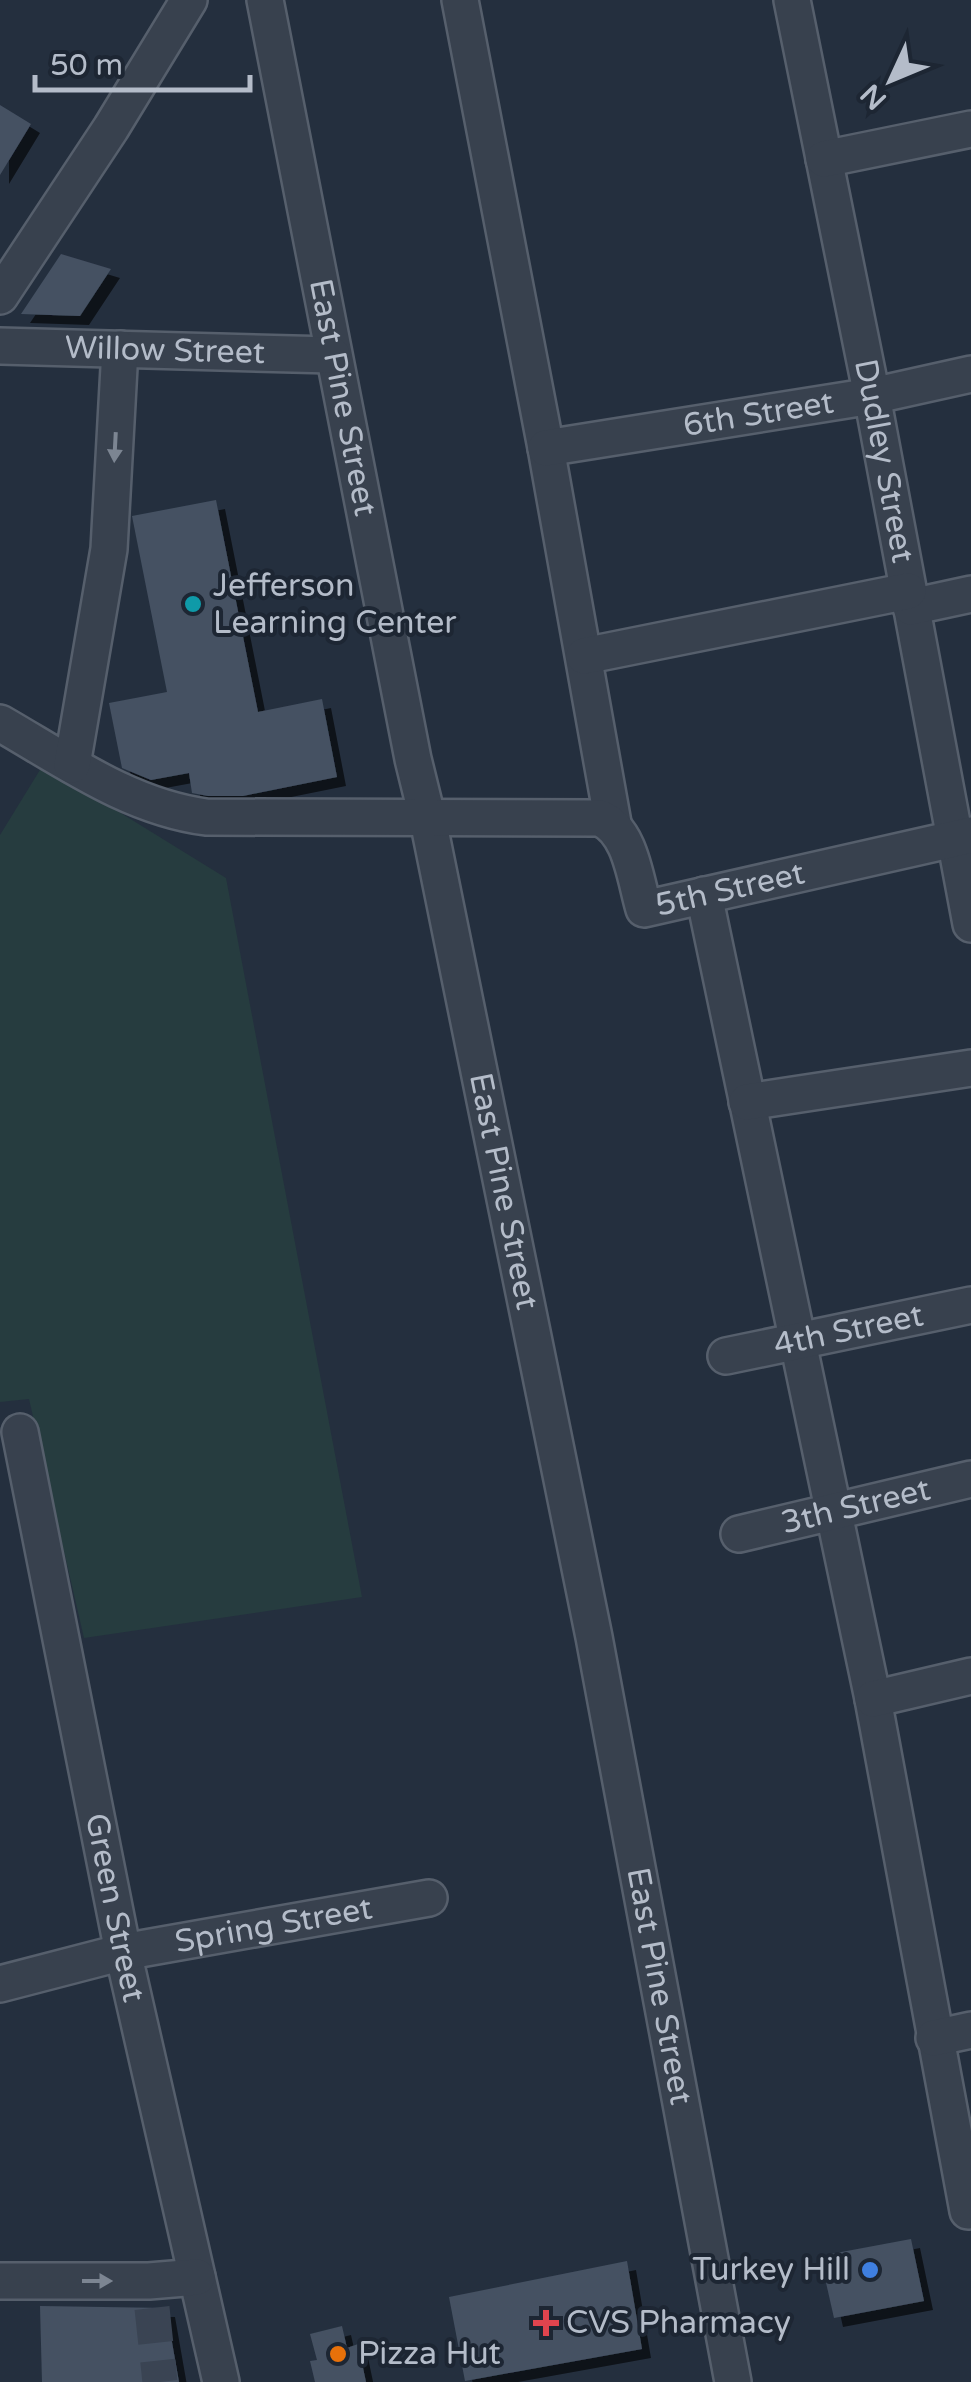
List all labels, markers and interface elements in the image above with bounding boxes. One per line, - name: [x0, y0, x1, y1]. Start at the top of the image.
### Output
- scale bar: [35, 30, 250, 92]
- north arrow: [841, 30, 941, 130]
- text: 50 m: [50, 47, 123, 84]
- text: N: [854, 77, 894, 117]
- street label: East Pine Street: [301, 276, 384, 519]
- street label: Willow Street: [64, 329, 266, 372]
- street label: Dudley Street: [846, 356, 922, 566]
- street label: 6th Street: [680, 383, 836, 445]
- one-way arrow: [107, 431, 123, 463]
- place label: Jefferson Learning Center: [213, 567, 457, 642]
- marker: Jefferson Learning Center: [182, 593, 204, 615]
- street label: 5th Street: [652, 854, 808, 925]
- street label: East Pine Street: [461, 1070, 546, 1313]
- street label: 4th Street: [770, 1296, 927, 1365]
- street label: 3th Street: [778, 1470, 934, 1542]
- street label: Green Street: [77, 1810, 153, 2006]
- street label: East Pine Street: [618, 1864, 700, 2108]
- street label: Spring Street: [172, 1889, 375, 1961]
- place label: Turkey Hill: [692, 2251, 850, 2289]
- marker: Turkey Hill: [859, 2259, 881, 2281]
- one-way arrow: [82, 2273, 114, 2289]
- place label: CVS Pharmacy: [566, 2304, 791, 2342]
- marker: CVS Pharmacy: [535, 2312, 557, 2334]
- place label: Pizza Hut: [358, 2335, 501, 2373]
- marker: Pizza Hut: [327, 2343, 349, 2365]

